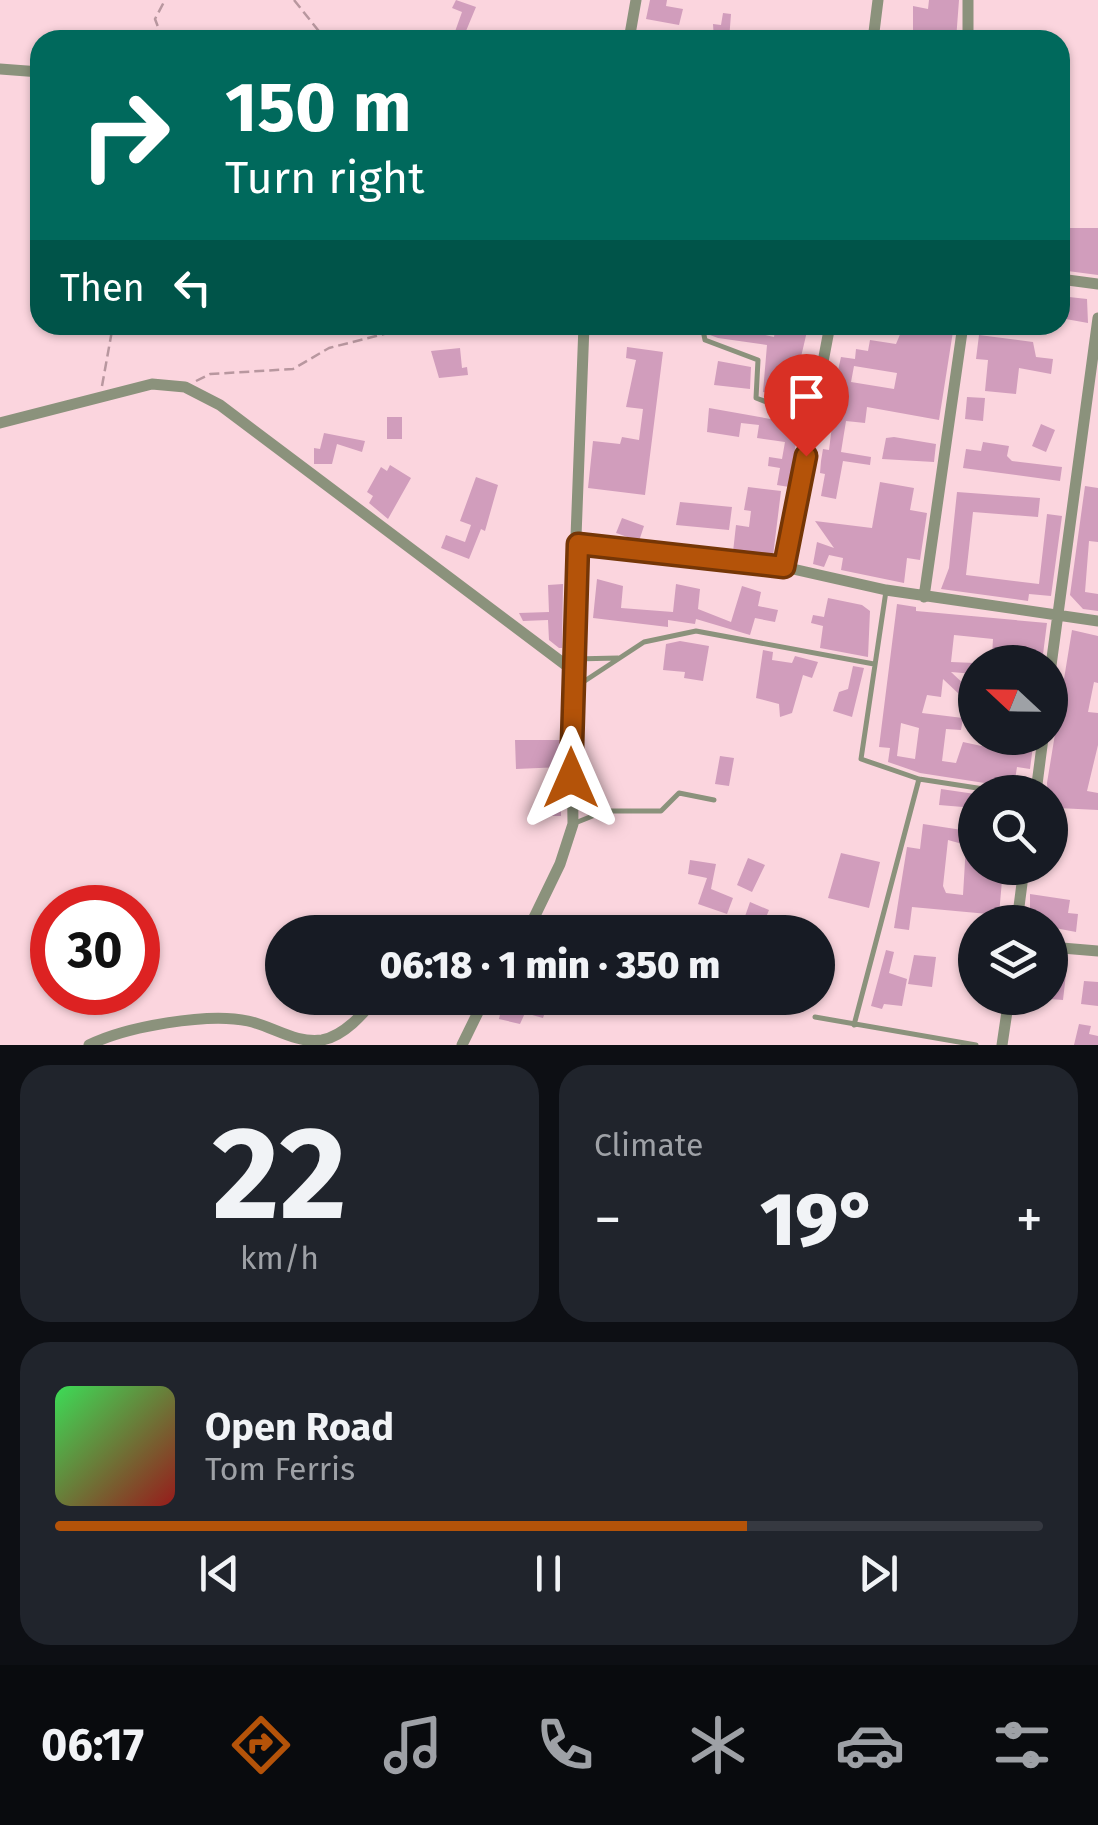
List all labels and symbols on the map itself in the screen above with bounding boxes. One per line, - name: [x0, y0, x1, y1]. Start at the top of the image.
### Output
- pin: [764, 354, 849, 457]
- north arrow: [958, 645, 1068, 755]
- position arrow: [519, 726, 623, 830]
- speed limit sign: 30: [30, 885, 160, 1015]

